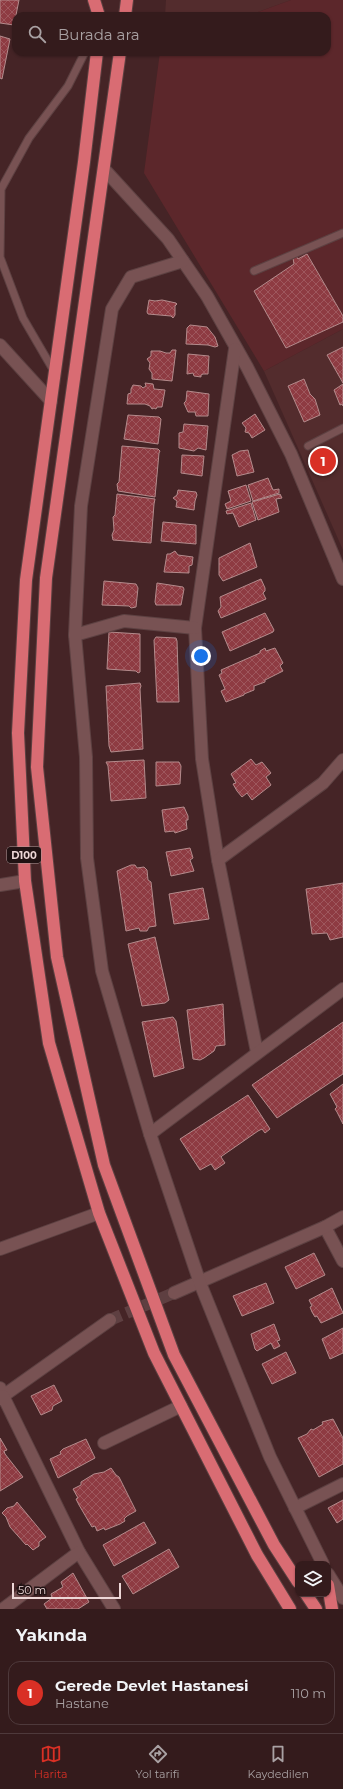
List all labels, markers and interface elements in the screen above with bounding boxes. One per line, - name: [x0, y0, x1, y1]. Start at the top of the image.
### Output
- search box: [12, 12, 331, 56]
- icon: search: [26, 23, 48, 45]
- text: Burada ara: [58, 25, 140, 44]
- pin: 1: [310, 446, 336, 476]
- your location: [191, 646, 211, 666]
- road number: D100: [7, 847, 41, 863]
- map controls: [295, 1561, 331, 1597]
- button: layers: [295, 1561, 331, 1597]
- scale bar: [12, 1581, 121, 1600]
- text: 50 m: [18, 1583, 46, 1597]
- text: Yakında: [16, 1625, 87, 1645]
- text: Gerede Devlet Hastanesi: [55, 1676, 249, 1695]
- text: 1: [27, 1685, 33, 1701]
- text: 110 m: [291, 1685, 326, 1701]
- text: Hastane: [55, 1695, 109, 1711]
- tab: Harita: [34, 1743, 67, 1781]
- tab: Yol tarifi: [136, 1743, 179, 1781]
- tab: Kaydedilen: [248, 1743, 309, 1781]

